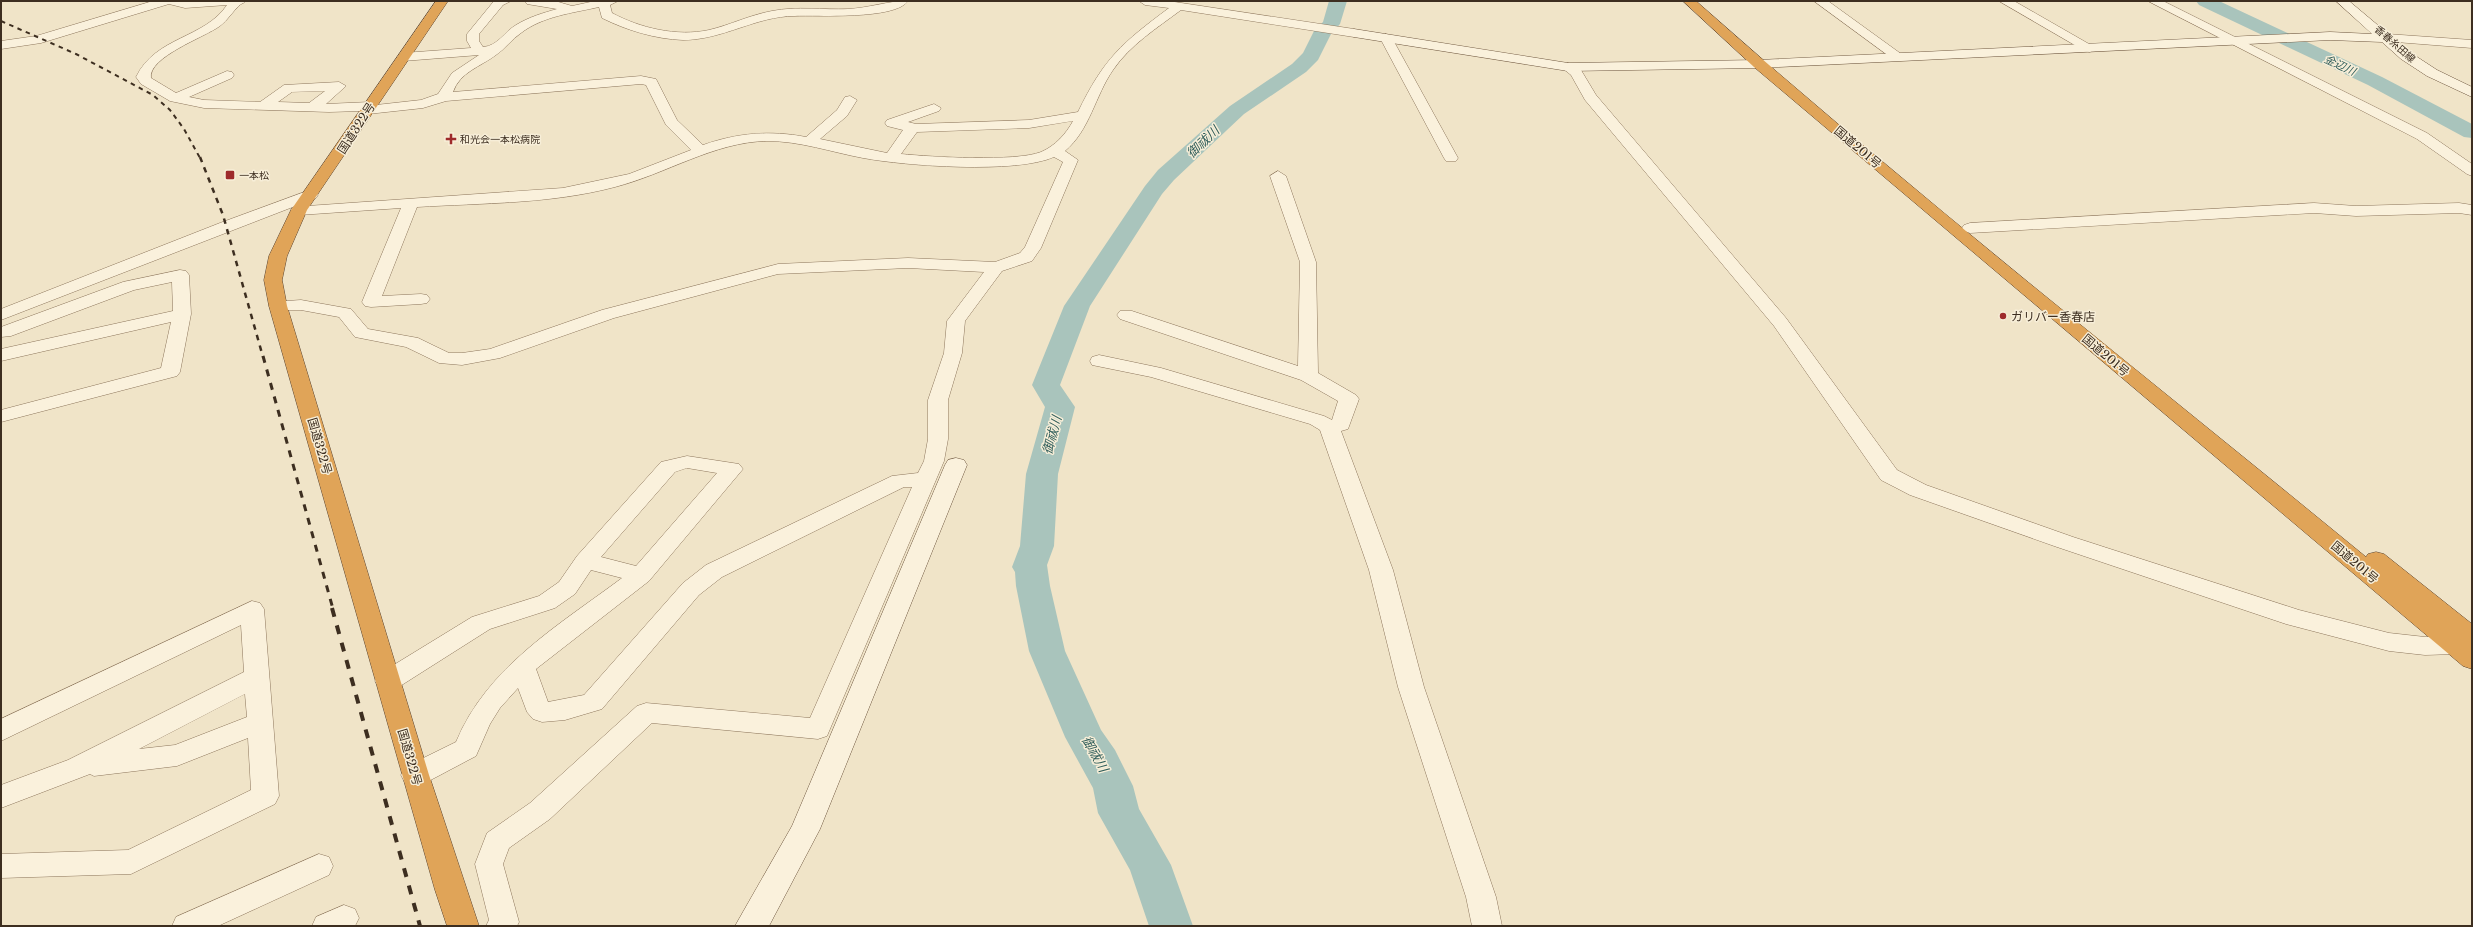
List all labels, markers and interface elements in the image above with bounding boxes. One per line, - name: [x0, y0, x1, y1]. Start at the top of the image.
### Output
- street label: 香春糸田線: [2372, 23, 2418, 65]
- water label: 金辺川: [2322, 52, 2359, 79]
- street label: 国道322号: [334, 100, 378, 156]
- water label: 御祓川: [1183, 121, 1224, 162]
- street label: 国道201号: [1831, 123, 1885, 171]
- marker: 和光会一本松病院: [445, 133, 457, 145]
- place label: 和光会一本松病院: [460, 133, 540, 146]
- marker: 一本松: [224, 169, 236, 181]
- place label: 一本松: [239, 169, 269, 182]
- place label: ガリバー香春店: [2011, 309, 2095, 324]
- marker: ガリバー香春店: [1998, 311, 2008, 321]
- street label: 国道201号: [2079, 331, 2133, 379]
- water label: 御祓川: [1039, 412, 1066, 456]
- street label: 国道322号: [305, 416, 335, 476]
- street label: 国道201号: [2328, 538, 2382, 586]
- street label: 国道322号: [395, 727, 425, 787]
- water label: 御祓川: [1078, 733, 1113, 777]

